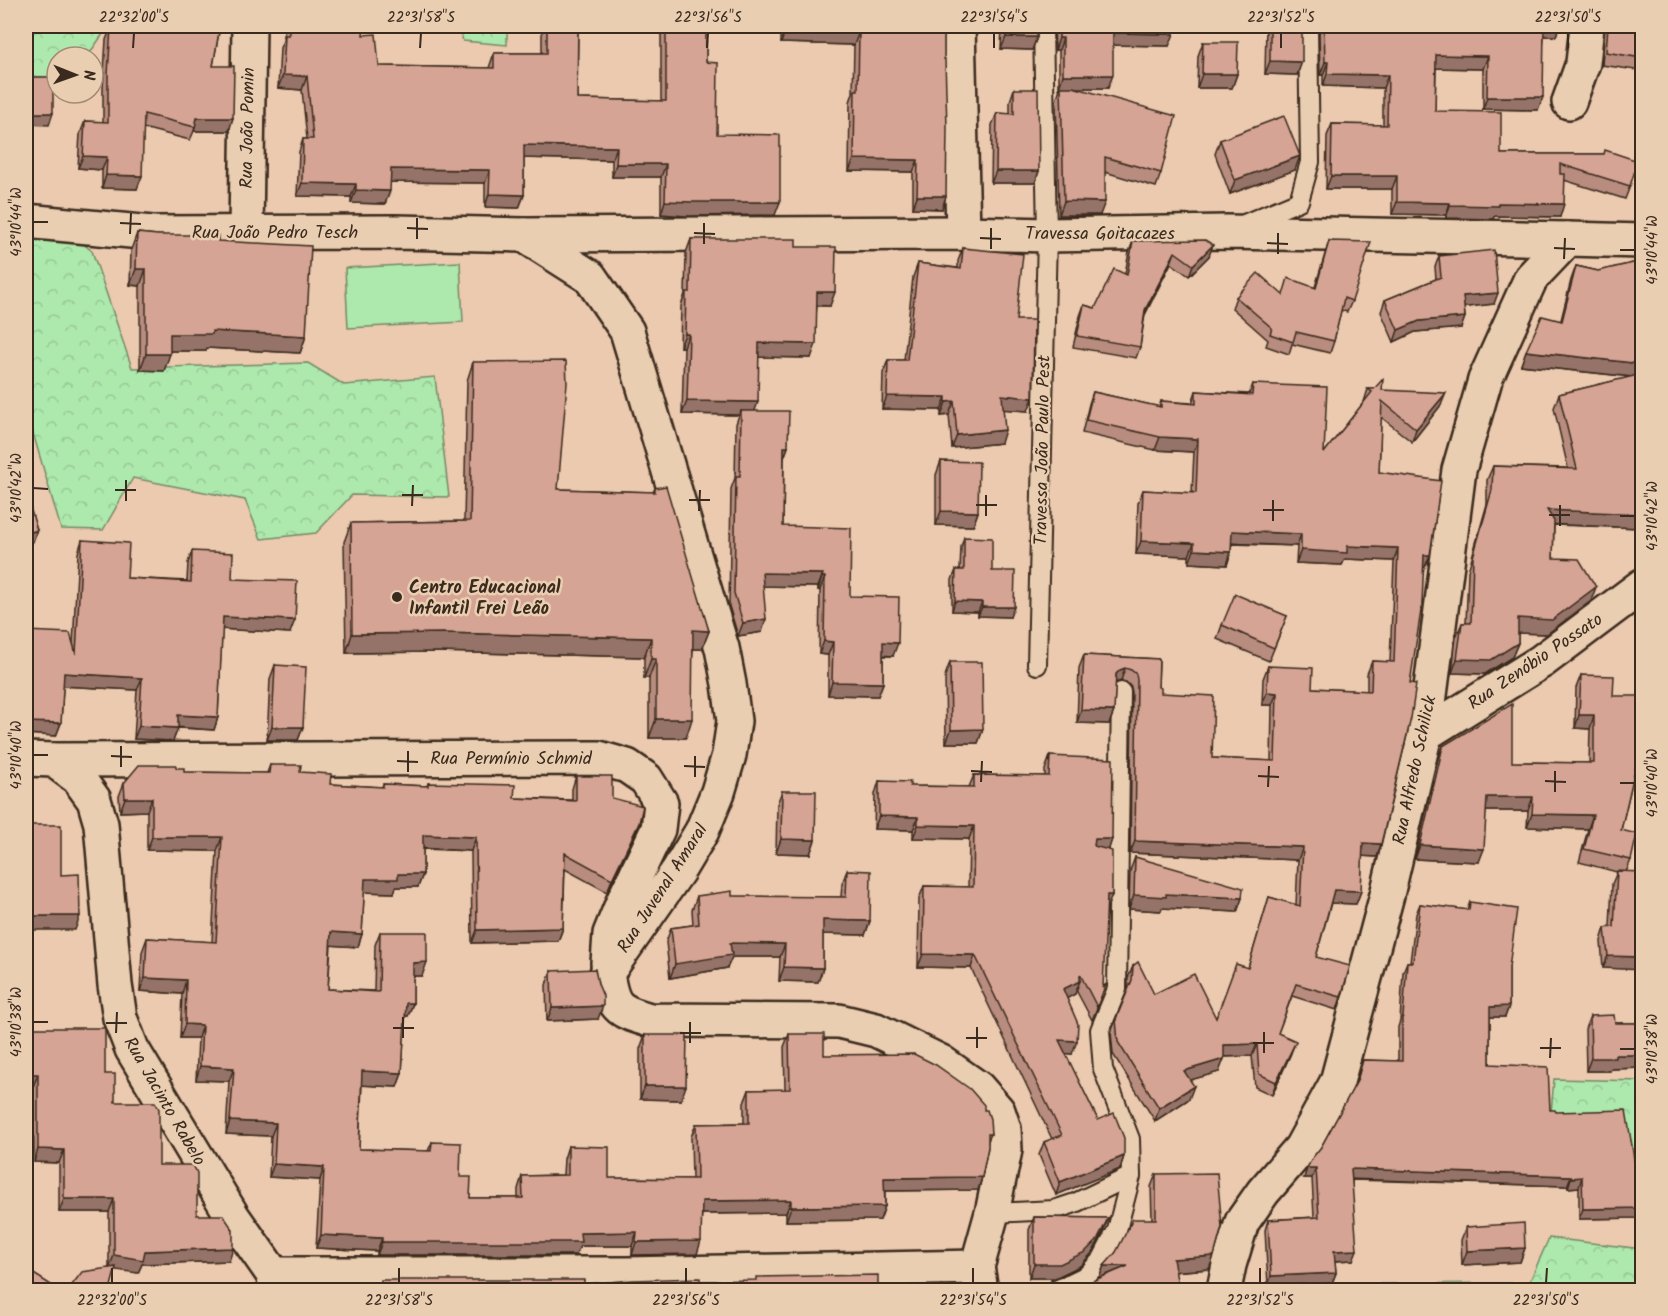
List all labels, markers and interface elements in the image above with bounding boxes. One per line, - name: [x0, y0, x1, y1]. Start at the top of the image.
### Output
- text: 22°32'00"S: [99, 6, 169, 30]
- text: 22°31'58"S: [387, 6, 455, 30]
- text: 22°31'56"S: [674, 6, 742, 30]
- text: 22°31'54"S: [960, 6, 1028, 30]
- text: 22°31'52"S: [1247, 6, 1315, 30]
- text: 22°31'50"S: [1535, 6, 1601, 30]
- north arrow: [45, 45, 105, 105]
- street label: Rua João Pomin: [233, 67, 264, 189]
- text: N: [76, 70, 101, 81]
- text: 43°10'44"W: [5, 187, 29, 257]
- text: 43°10'44"W: [1641, 215, 1665, 285]
- street label: Rua João Pedro Tesch: [192, 219, 358, 248]
- street label: Travessa Goitacazes: [1025, 220, 1175, 249]
- street label: Travessa João Paulo Pest: [1027, 354, 1060, 545]
- text: 43°10'42"W: [5, 453, 29, 523]
- text: 43°10'42"W: [1641, 481, 1665, 551]
- place label: Centro Educacional Infantil Frei Leão: [409, 574, 561, 624]
- marker: Centro Educacional Infantil Frei Leão: [390, 590, 404, 604]
- street label: Rua Zenóbio Possato: [1462, 606, 1609, 718]
- street label: Rua Alfredo Schilick: [1385, 692, 1446, 848]
- text: 43°10'40"W: [5, 720, 29, 789]
- street label: Rua Permínio Schmid: [430, 745, 593, 774]
- text: 43°10'40"W: [1641, 748, 1665, 817]
- street label: Rua Juvenal Amaral: [610, 818, 717, 960]
- text: 43°10'38"W: [5, 986, 29, 1057]
- text: 43°10'38"W: [1641, 1013, 1665, 1084]
- street label: Rua Jacinto Rabelo: [115, 1032, 213, 1172]
- text: 22°32'00"S: [77, 1289, 147, 1313]
- text: 22°31'58"S: [365, 1289, 433, 1313]
- text: 22°31'56"S: [652, 1289, 720, 1313]
- text: 22°31'54"S: [939, 1289, 1007, 1313]
- text: 22°31'52"S: [1226, 1289, 1294, 1313]
- text: 22°31'50"S: [1513, 1289, 1579, 1313]

